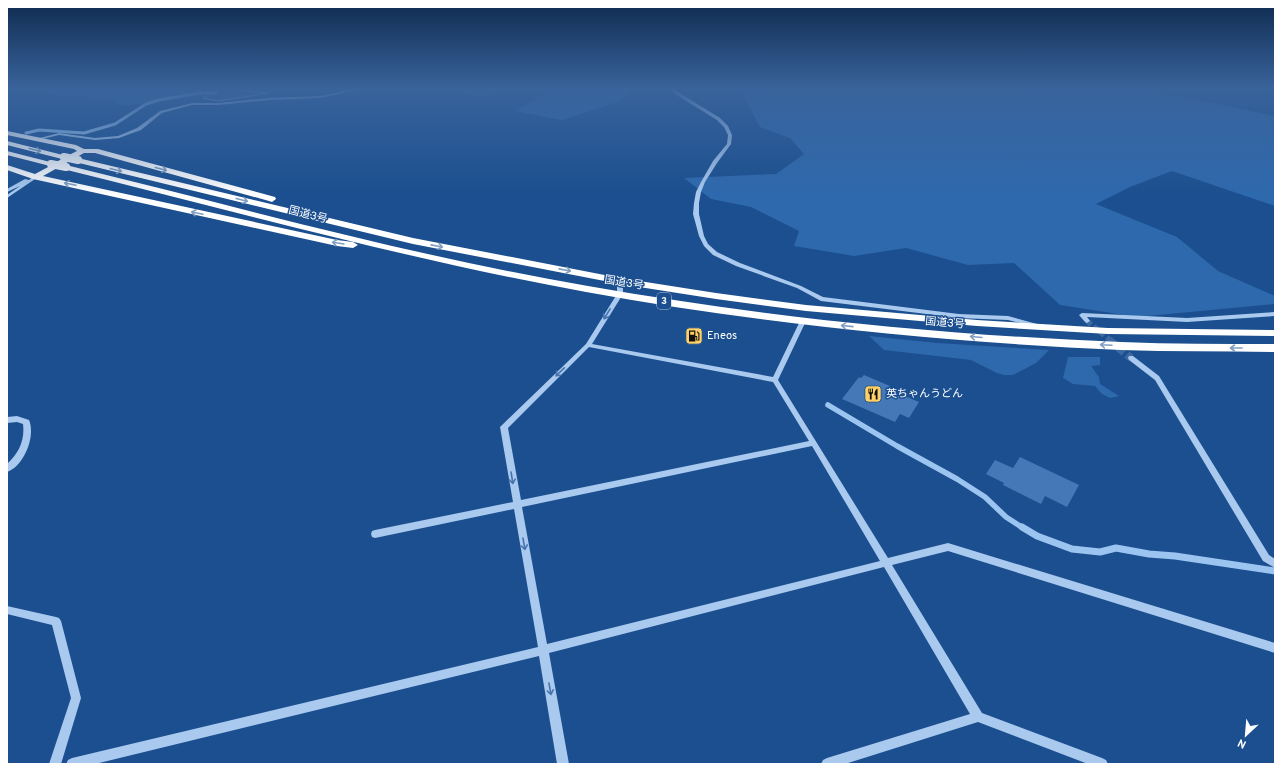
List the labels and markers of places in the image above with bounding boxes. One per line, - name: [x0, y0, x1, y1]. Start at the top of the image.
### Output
- fuel station icon: Eneos: [684, 326, 704, 346]
- place label: Eneos: [707, 329, 737, 343]
- restaurant icon: 英ちゃんうどん: [863, 384, 883, 404]
- place label: 英ちゃんうどん: [886, 387, 963, 401]

